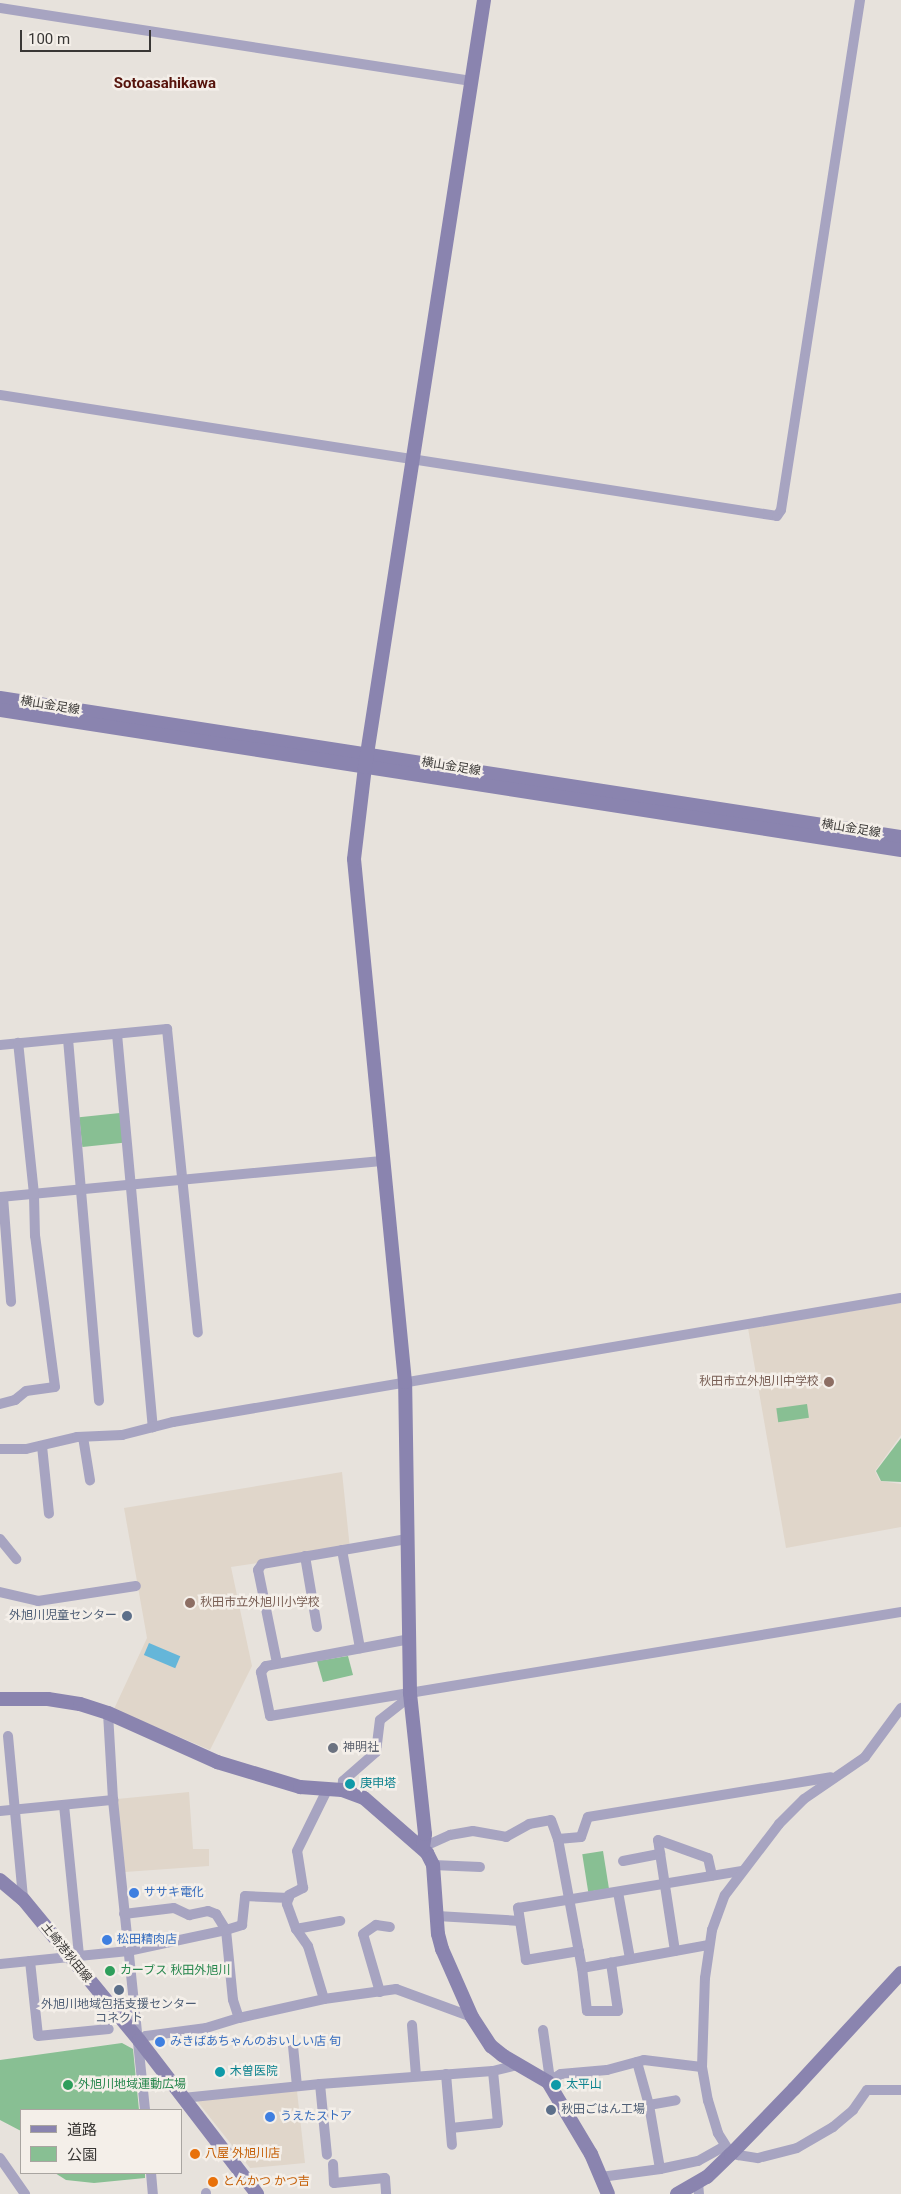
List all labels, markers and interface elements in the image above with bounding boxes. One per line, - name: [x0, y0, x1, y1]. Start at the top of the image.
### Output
- scale bar: [22, 20, 154, 52]
- text: 100 m: [28, 30, 70, 48]
- district label: Sotoasahikawa: [114, 75, 216, 93]
- street label: 横山金足線: [19, 694, 81, 718]
- street label: 横山金足線: [420, 755, 482, 779]
- street label: 横山金足線: [820, 817, 882, 841]
- place label: 秋田市立外旭川中学校: [699, 1375, 819, 1389]
- marker: 秋田市立外旭川中学校: [823, 1376, 835, 1388]
- place label: 秋田市立外旭川小学校: [200, 1596, 320, 1610]
- marker: 秋田市立外旭川小学校: [184, 1597, 196, 1609]
- place label: 外旭川児童センター: [9, 1609, 117, 1623]
- marker: 外旭川児童センター: [121, 1610, 133, 1622]
- place label: 神明社: [343, 1741, 379, 1755]
- marker: 神明社: [327, 1742, 339, 1754]
- place label: 庚申塔: [360, 1777, 396, 1791]
- marker: 庚申塔: [344, 1778, 356, 1790]
- place label: ササキ電化: [144, 1886, 204, 1900]
- marker: ササキ電化: [128, 1887, 140, 1899]
- street label: 土崎港秋田線: [38, 1920, 94, 1986]
- place label: 松田精肉店: [117, 1933, 177, 1947]
- marker: 松田精肉店: [101, 1934, 113, 1946]
- place label: カーブス 秋田外旭川: [120, 1964, 231, 1978]
- marker: カーブス 秋田外旭川: [104, 1965, 116, 1977]
- marker: 外旭川地域包括支援センター コネクト: [113, 1984, 125, 1996]
- place label: 外旭川地域包括支援センター コネクト: [41, 1998, 197, 2026]
- place label: みきばあちゃんのおいしい店 旬: [170, 2035, 341, 2049]
- marker: みきばあちゃんのおいしい店 旬: [154, 2036, 166, 2048]
- place label: 木曽医院: [230, 2065, 278, 2079]
- marker: 木曽医院: [214, 2066, 226, 2078]
- place label: 外旭川地域運動広場: [78, 2078, 186, 2092]
- place label: 太平山: [566, 2078, 602, 2092]
- marker: 外旭川地域運動広場: [62, 2079, 74, 2091]
- marker: 太平山: [550, 2079, 562, 2091]
- place label: 秋田ごはん工場: [561, 2103, 645, 2117]
- marker: 秋田ごはん工場: [545, 2104, 557, 2116]
- legend: [20, 2109, 182, 2174]
- place label: うえたストア: [280, 2110, 352, 2124]
- marker: うえたストア: [264, 2111, 276, 2123]
- text: 道路: [67, 2121, 97, 2139]
- text: 公園: [67, 2146, 97, 2164]
- place label: 八屋 外旭川店: [205, 2147, 280, 2161]
- marker: 八屋 外旭川店: [189, 2148, 201, 2160]
- place label: とんかつ かつ吉: [223, 2175, 310, 2189]
- marker: とんかつ かつ吉: [207, 2176, 219, 2188]

